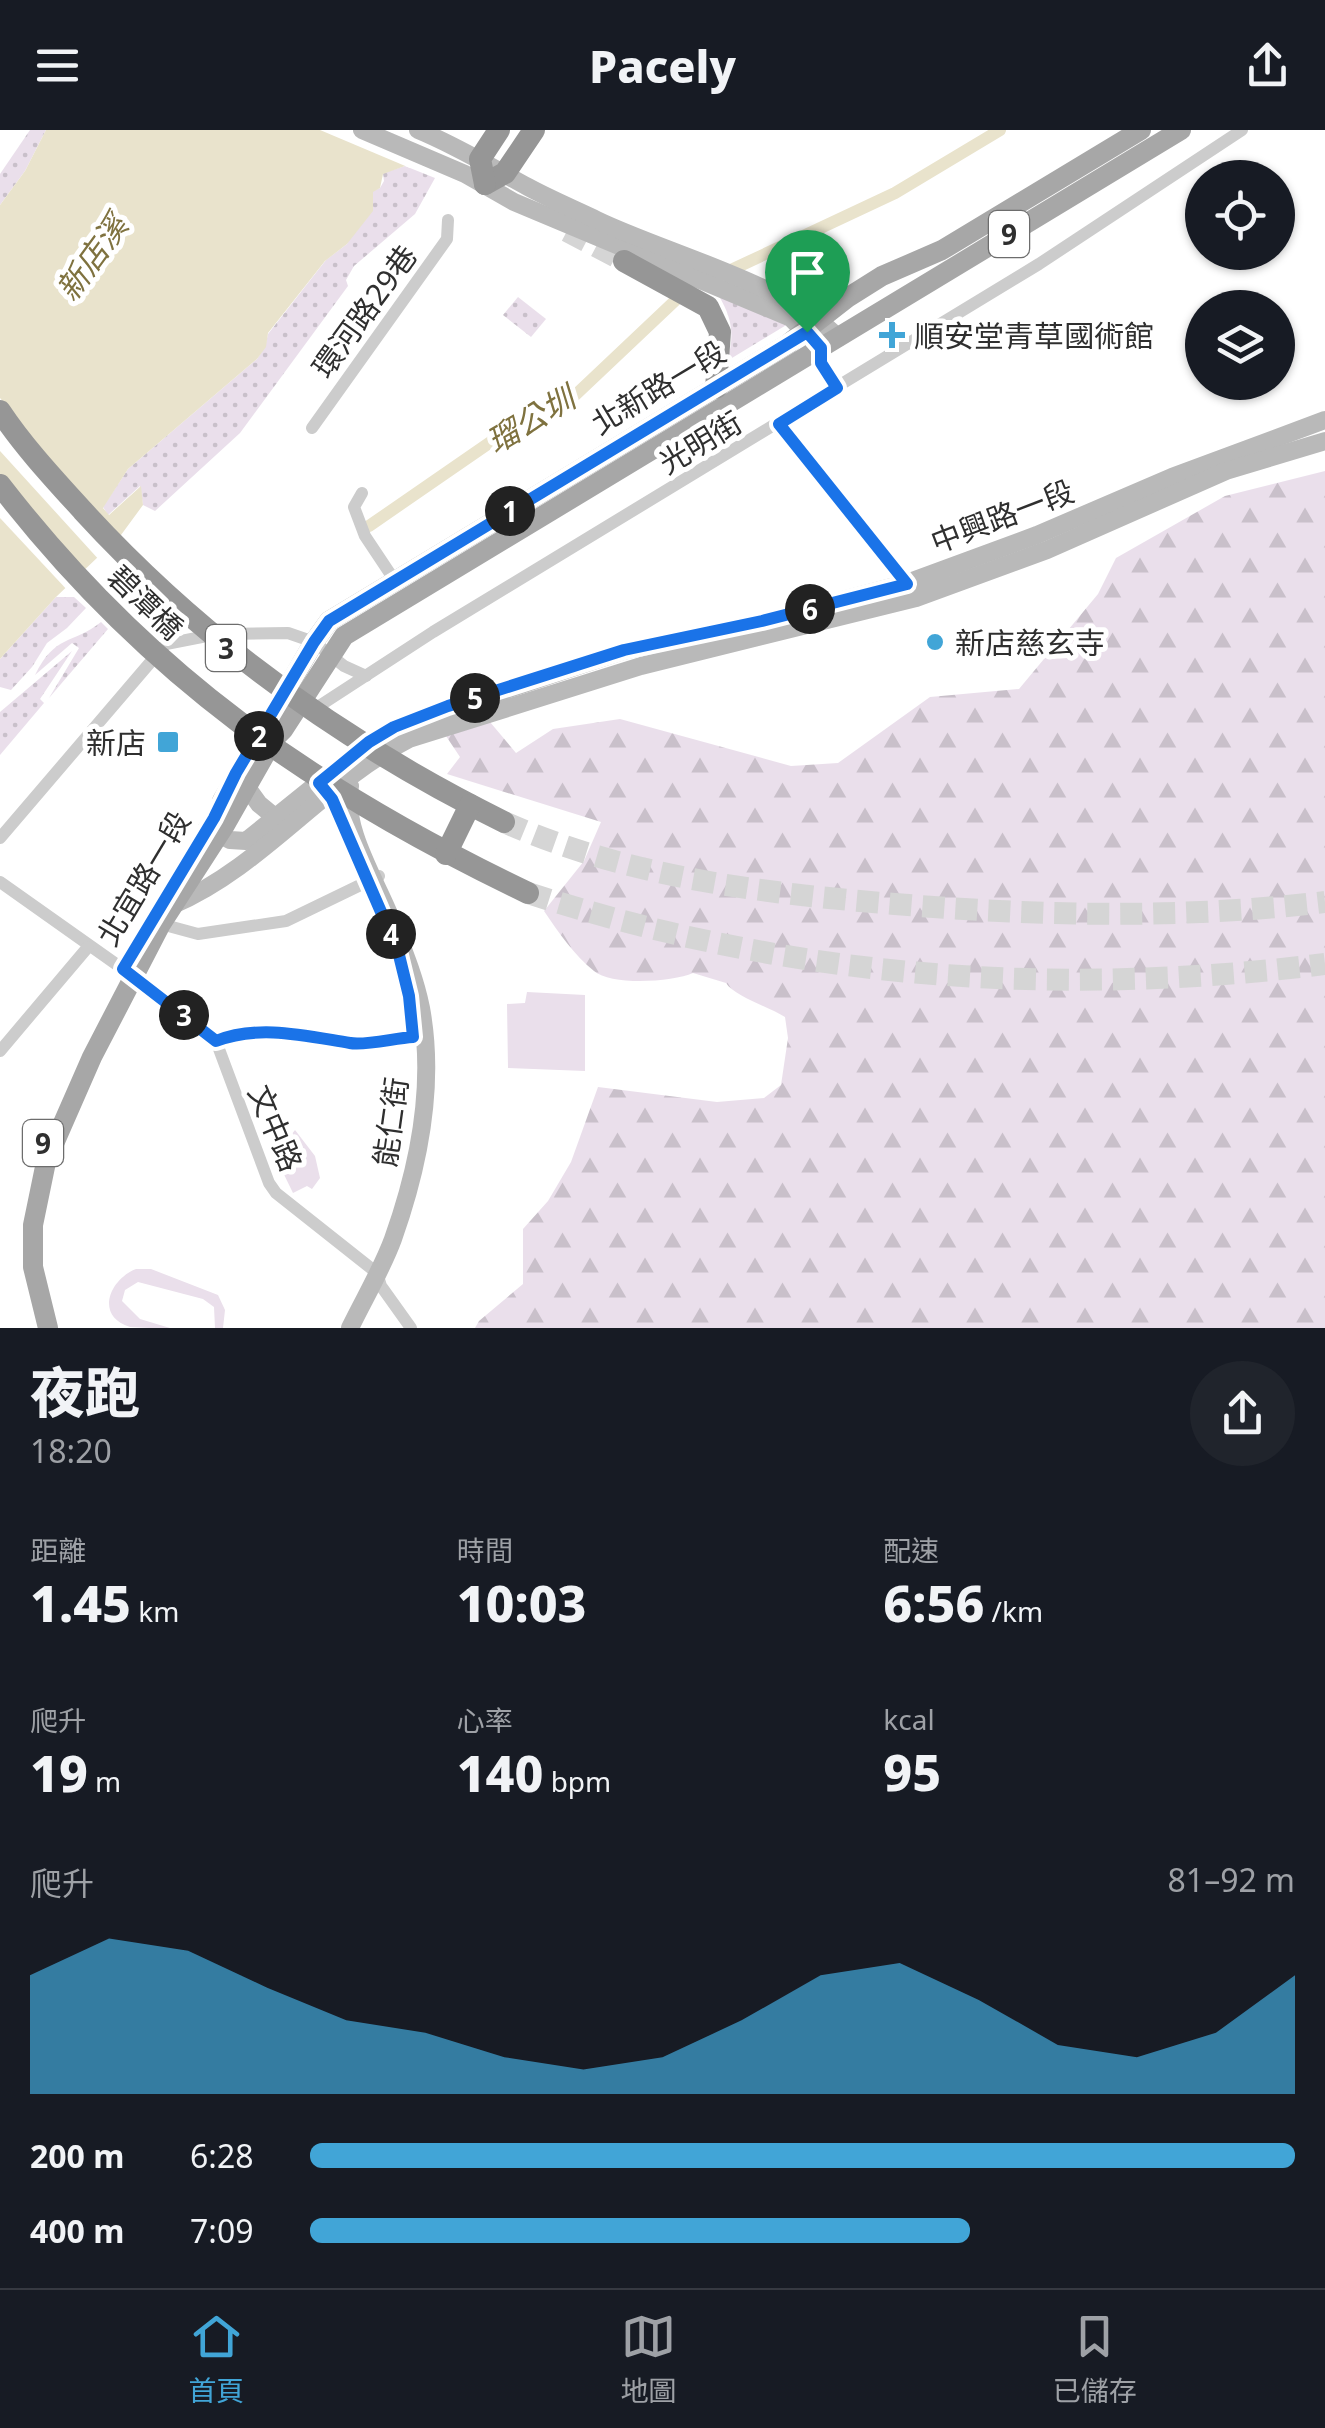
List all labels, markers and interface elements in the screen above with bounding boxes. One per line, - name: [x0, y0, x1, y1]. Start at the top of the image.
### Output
- text: Pacely: [589, 35, 736, 96]
- icon: menu: [30, 38, 85, 93]
- icon: share: [1240, 38, 1295, 93]
- map controls: [1185, 160, 1295, 400]
- button: locate: [1185, 160, 1295, 270]
- water label: 新店溪: [45, 202, 139, 308]
- road number: 9: [989, 211, 1029, 257]
- pin: [765, 230, 850, 333]
- street label: 環河路29巷: [302, 237, 426, 385]
- icon: arrive: [780, 245, 835, 300]
- button: layers: [1185, 290, 1295, 400]
- place label: 順安堂青草國術館: [914, 315, 1154, 356]
- marker: 順安堂青草國術館: [879, 322, 905, 348]
- street label: 北新路一段: [583, 331, 733, 443]
- water label: 瑠公圳: [478, 374, 586, 462]
- street label: 光明街: [651, 401, 749, 483]
- street label: 中興路一段: [925, 470, 1079, 562]
- pin: 1: [485, 486, 535, 536]
- text: 1: [502, 492, 518, 530]
- street label: 碧潭橋: [99, 556, 193, 648]
- pin: 6: [785, 584, 835, 634]
- text: 6: [802, 590, 818, 628]
- place label: 新店慈玄寺: [955, 622, 1105, 663]
- road number: 3: [206, 625, 246, 671]
- marker: 新店慈玄寺: [924, 631, 946, 653]
- pin: 5: [450, 673, 500, 723]
- text: 5: [467, 679, 483, 717]
- pin: 2: [234, 711, 284, 761]
- text: 2: [251, 717, 267, 755]
- place label: 新店: [86, 722, 146, 763]
- marker: 新店: [155, 729, 181, 755]
- street label: 北宜路一段: [87, 803, 199, 953]
- pin: 4: [366, 909, 416, 959]
- text: 4: [383, 915, 399, 953]
- pin: 3: [159, 990, 209, 1040]
- text: 3: [176, 996, 192, 1034]
- street label: 能仁街: [363, 1075, 417, 1169]
- street label: 文中路: [240, 1079, 312, 1177]
- road number: 9: [23, 1120, 63, 1166]
- text: 夜跑: [30, 1354, 140, 1429]
- button: share: [1190, 1361, 1295, 1466]
- text: 18:20: [30, 1429, 112, 1472]
- text: 距離: [30, 1531, 86, 1569]
- text: 時間: [457, 1531, 513, 1569]
- text: 配速: [883, 1531, 939, 1569]
- text: 1.45: [30, 1569, 131, 1637]
- text: 10:03: [457, 1569, 587, 1637]
- text: 6:56: [883, 1569, 984, 1637]
- text: km: [131, 1592, 179, 1630]
- text: /km: [984, 1592, 1043, 1630]
- text: kcal: [883, 1700, 935, 1738]
- text: 爬升: [30, 1701, 86, 1739]
- text: 心率: [457, 1701, 513, 1739]
- text: 95: [883, 1738, 941, 1806]
- text: 19: [30, 1739, 88, 1807]
- text: 140: [457, 1739, 543, 1807]
- text: m: [88, 1762, 121, 1800]
- text: bpm: [543, 1762, 611, 1800]
- text: 81–92 m: [1168, 1858, 1295, 1901]
- text: 爬升: [30, 1861, 94, 1904]
- text: 200 m: [30, 2134, 124, 2177]
- text: 6:28: [190, 2134, 254, 2177]
- text: 400 m: [30, 2209, 124, 2252]
- text: 7:09: [190, 2209, 254, 2252]
- tab: 首頁: [188, 2309, 244, 2409]
- tab: 地圖: [620, 2309, 677, 2409]
- tab: 已儲存: [1053, 2309, 1137, 2409]

